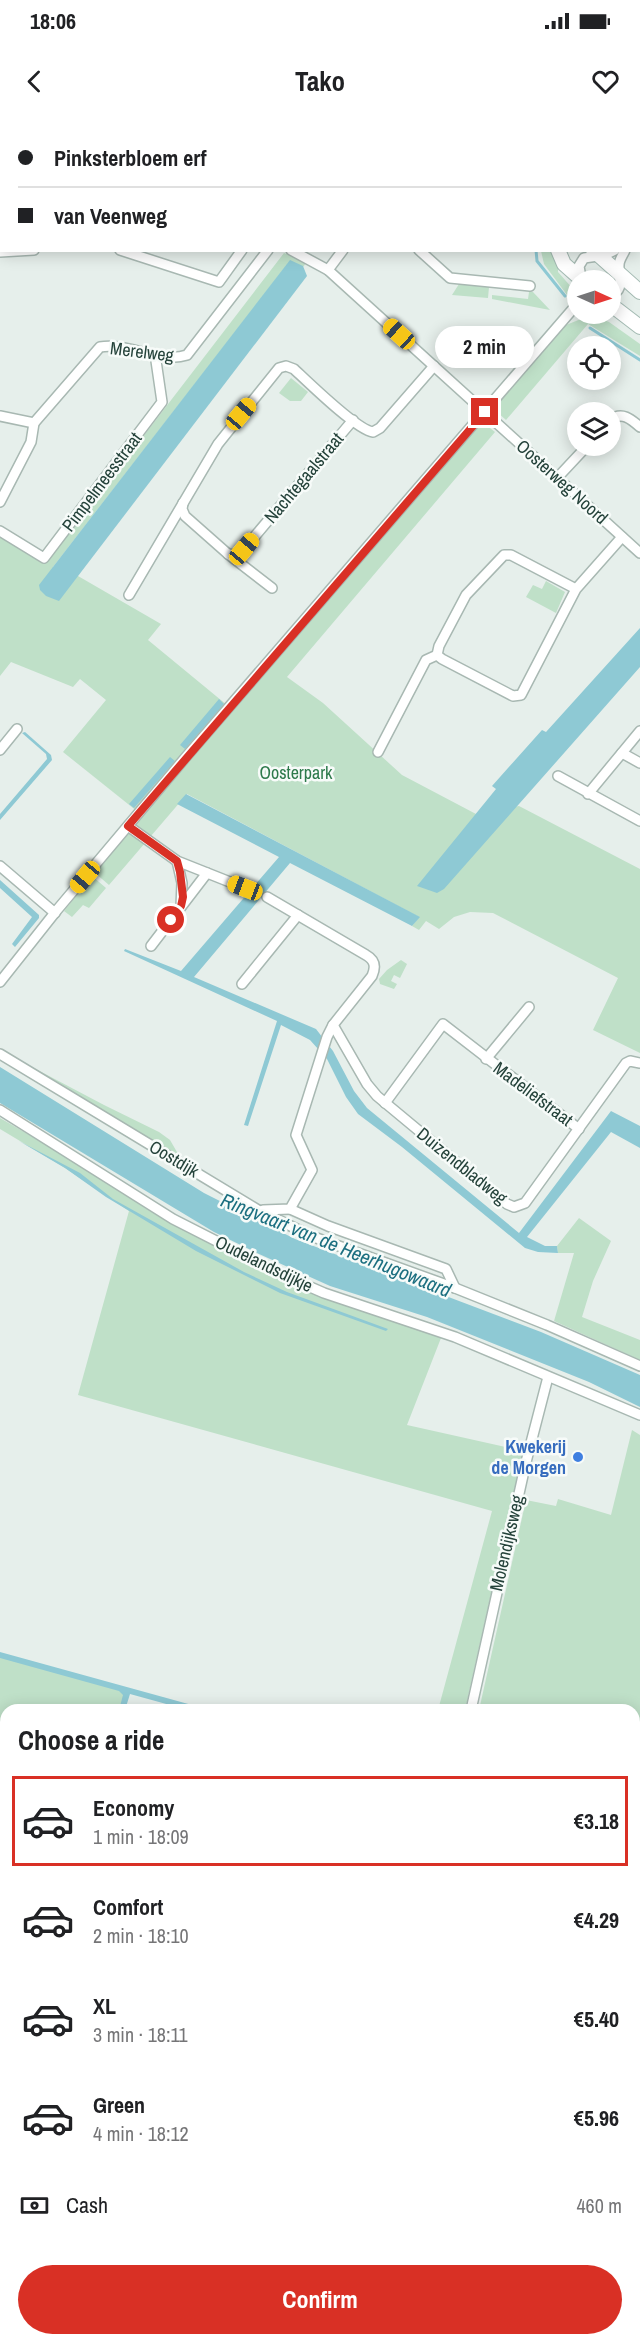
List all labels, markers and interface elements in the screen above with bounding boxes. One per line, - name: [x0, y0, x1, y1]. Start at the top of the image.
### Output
- text: 18:06: [30, 6, 76, 36]
- text: Tako: [295, 63, 345, 99]
- icon: back: [18, 65, 51, 98]
- icon: heart: [589, 65, 622, 98]
- text: Pinksterbloem erf: [54, 143, 206, 173]
- text: van Veenweg: [54, 201, 167, 231]
- north arrow: [567, 270, 621, 324]
- map controls: [567, 270, 621, 456]
- car: [380, 315, 418, 353]
- callout: 2 min: [436, 325, 534, 367]
- text: 2 min: [463, 333, 506, 360]
- street label: Merelweg: [109, 335, 176, 368]
- button: locate: [567, 336, 621, 390]
- car: [223, 394, 259, 434]
- route end: [471, 398, 498, 425]
- button: layers: [567, 402, 621, 456]
- street label: Pimpelmeesstraat: [56, 427, 147, 537]
- street label: Nachtegaalstraat: [258, 427, 349, 528]
- street label: Oosterweg Noord: [511, 434, 614, 530]
- car: [226, 529, 262, 569]
- park label: Oosterpark: [259, 760, 333, 785]
- car: [67, 857, 103, 897]
- car: [225, 873, 265, 903]
- route start: [157, 906, 184, 933]
- street label: Madeliefstraat: [488, 1055, 578, 1132]
- street label: Duizendbladweg: [412, 1121, 514, 1210]
- street label: Oostdijk: [145, 1134, 204, 1184]
- water label: Ringvaart van de Heerhugowaard: [217, 1186, 456, 1303]
- street label: Oudelandsdijkje: [211, 1229, 317, 1298]
- place label: Kwekerij de Morgen: [491, 1434, 566, 1480]
- marker: Kwekerij de Morgen: [571, 1450, 585, 1464]
- street label: Molendijksweg: [483, 1492, 530, 1593]
- text: Choose a ride: [18, 1722, 164, 1758]
- text: Economy: [93, 1793, 174, 1823]
- icon: car: [21, 1794, 75, 1848]
- text: €3.18: [574, 1806, 619, 1836]
- text: 1 min · 18:09: [93, 1823, 189, 1850]
- text: Comfort: [93, 1892, 163, 1922]
- icon: car: [21, 1893, 75, 1947]
- text: €4.29: [574, 1905, 619, 1935]
- text: 2 min · 18:10: [93, 1922, 189, 1949]
- text: XL: [93, 1991, 116, 2021]
- icon: car: [21, 1992, 75, 2046]
- text: €5.40: [574, 2004, 619, 2034]
- text: 3 min · 18:11: [93, 2021, 188, 2048]
- text: Green: [93, 2090, 145, 2120]
- icon: car: [21, 2091, 75, 2145]
- text: €5.96: [574, 2103, 619, 2133]
- text: 4 min · 18:12: [93, 2120, 189, 2147]
- icon: cash: [18, 2189, 51, 2222]
- text: Cash: [66, 2190, 108, 2220]
- text: 460 m: [576, 2192, 622, 2219]
- button: Confirm: [18, 2265, 622, 2334]

